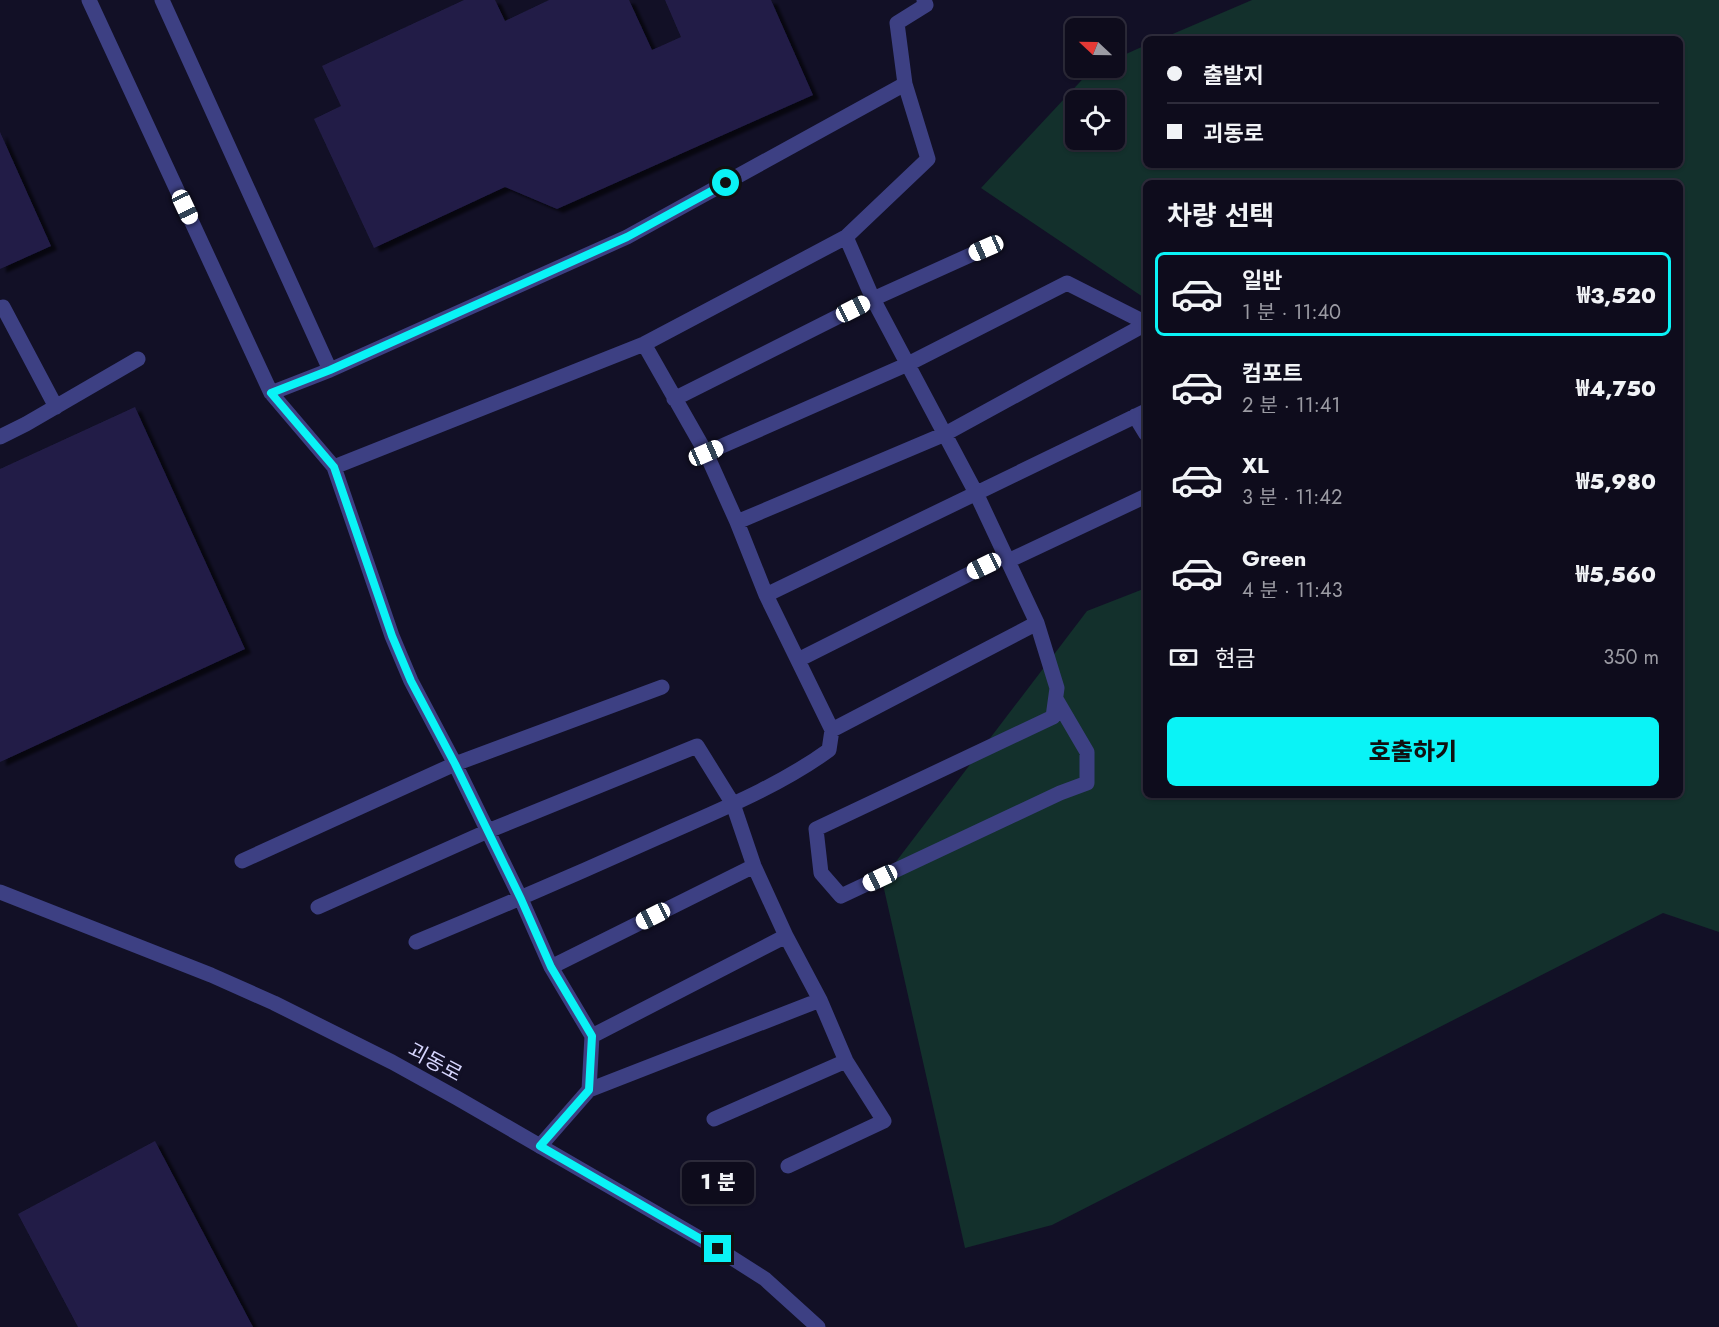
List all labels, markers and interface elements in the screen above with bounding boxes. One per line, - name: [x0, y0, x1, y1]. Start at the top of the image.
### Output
- north arrow: [1065, 18, 1125, 78]
- map controls: [1065, 18, 1125, 150]
- text: 출발지: [1203, 59, 1264, 91]
- button: locate: [1065, 90, 1125, 150]
- text: 괴동로: [1203, 117, 1264, 149]
- route start: [712, 169, 739, 196]
- car: [169, 187, 201, 227]
- text: 차량 선택: [1167, 196, 1274, 235]
- car: [966, 232, 1006, 264]
- text: 일반: [1242, 264, 1282, 296]
- icon: car: [1170, 267, 1224, 321]
- text: ₩3,520: [1577, 279, 1656, 311]
- car: [833, 293, 873, 325]
- text: 1 분 · 11:40: [1242, 298, 1341, 327]
- text: 컴포트: [1242, 357, 1303, 389]
- icon: car: [1170, 360, 1224, 414]
- text: ₩4,750: [1576, 372, 1656, 404]
- text: 2 분 · 11:41: [1242, 391, 1340, 420]
- car: [686, 437, 726, 469]
- text: XL: [1242, 449, 1269, 481]
- icon: car: [1170, 453, 1224, 507]
- text: ₩5,980: [1576, 465, 1656, 497]
- text: 3 분 · 11:42: [1242, 483, 1342, 512]
- text: Green: [1242, 542, 1306, 574]
- icon: car: [1170, 546, 1224, 600]
- car: [964, 550, 1004, 582]
- text: ₩5,560: [1576, 558, 1656, 590]
- text: 4 분 · 11:43: [1242, 576, 1343, 605]
- icon: cash: [1167, 641, 1200, 674]
- text: 현금: [1215, 642, 1255, 674]
- text: 350 m: [1603, 643, 1659, 672]
- button: 호출하기: [1167, 717, 1659, 786]
- car: [860, 862, 900, 894]
- car: [633, 900, 673, 932]
- street label: 괴동로: [402, 1035, 468, 1089]
- callout: 1 분: [682, 1162, 754, 1204]
- text: 1 분: [701, 1168, 735, 1197]
- route end: [704, 1235, 731, 1262]

